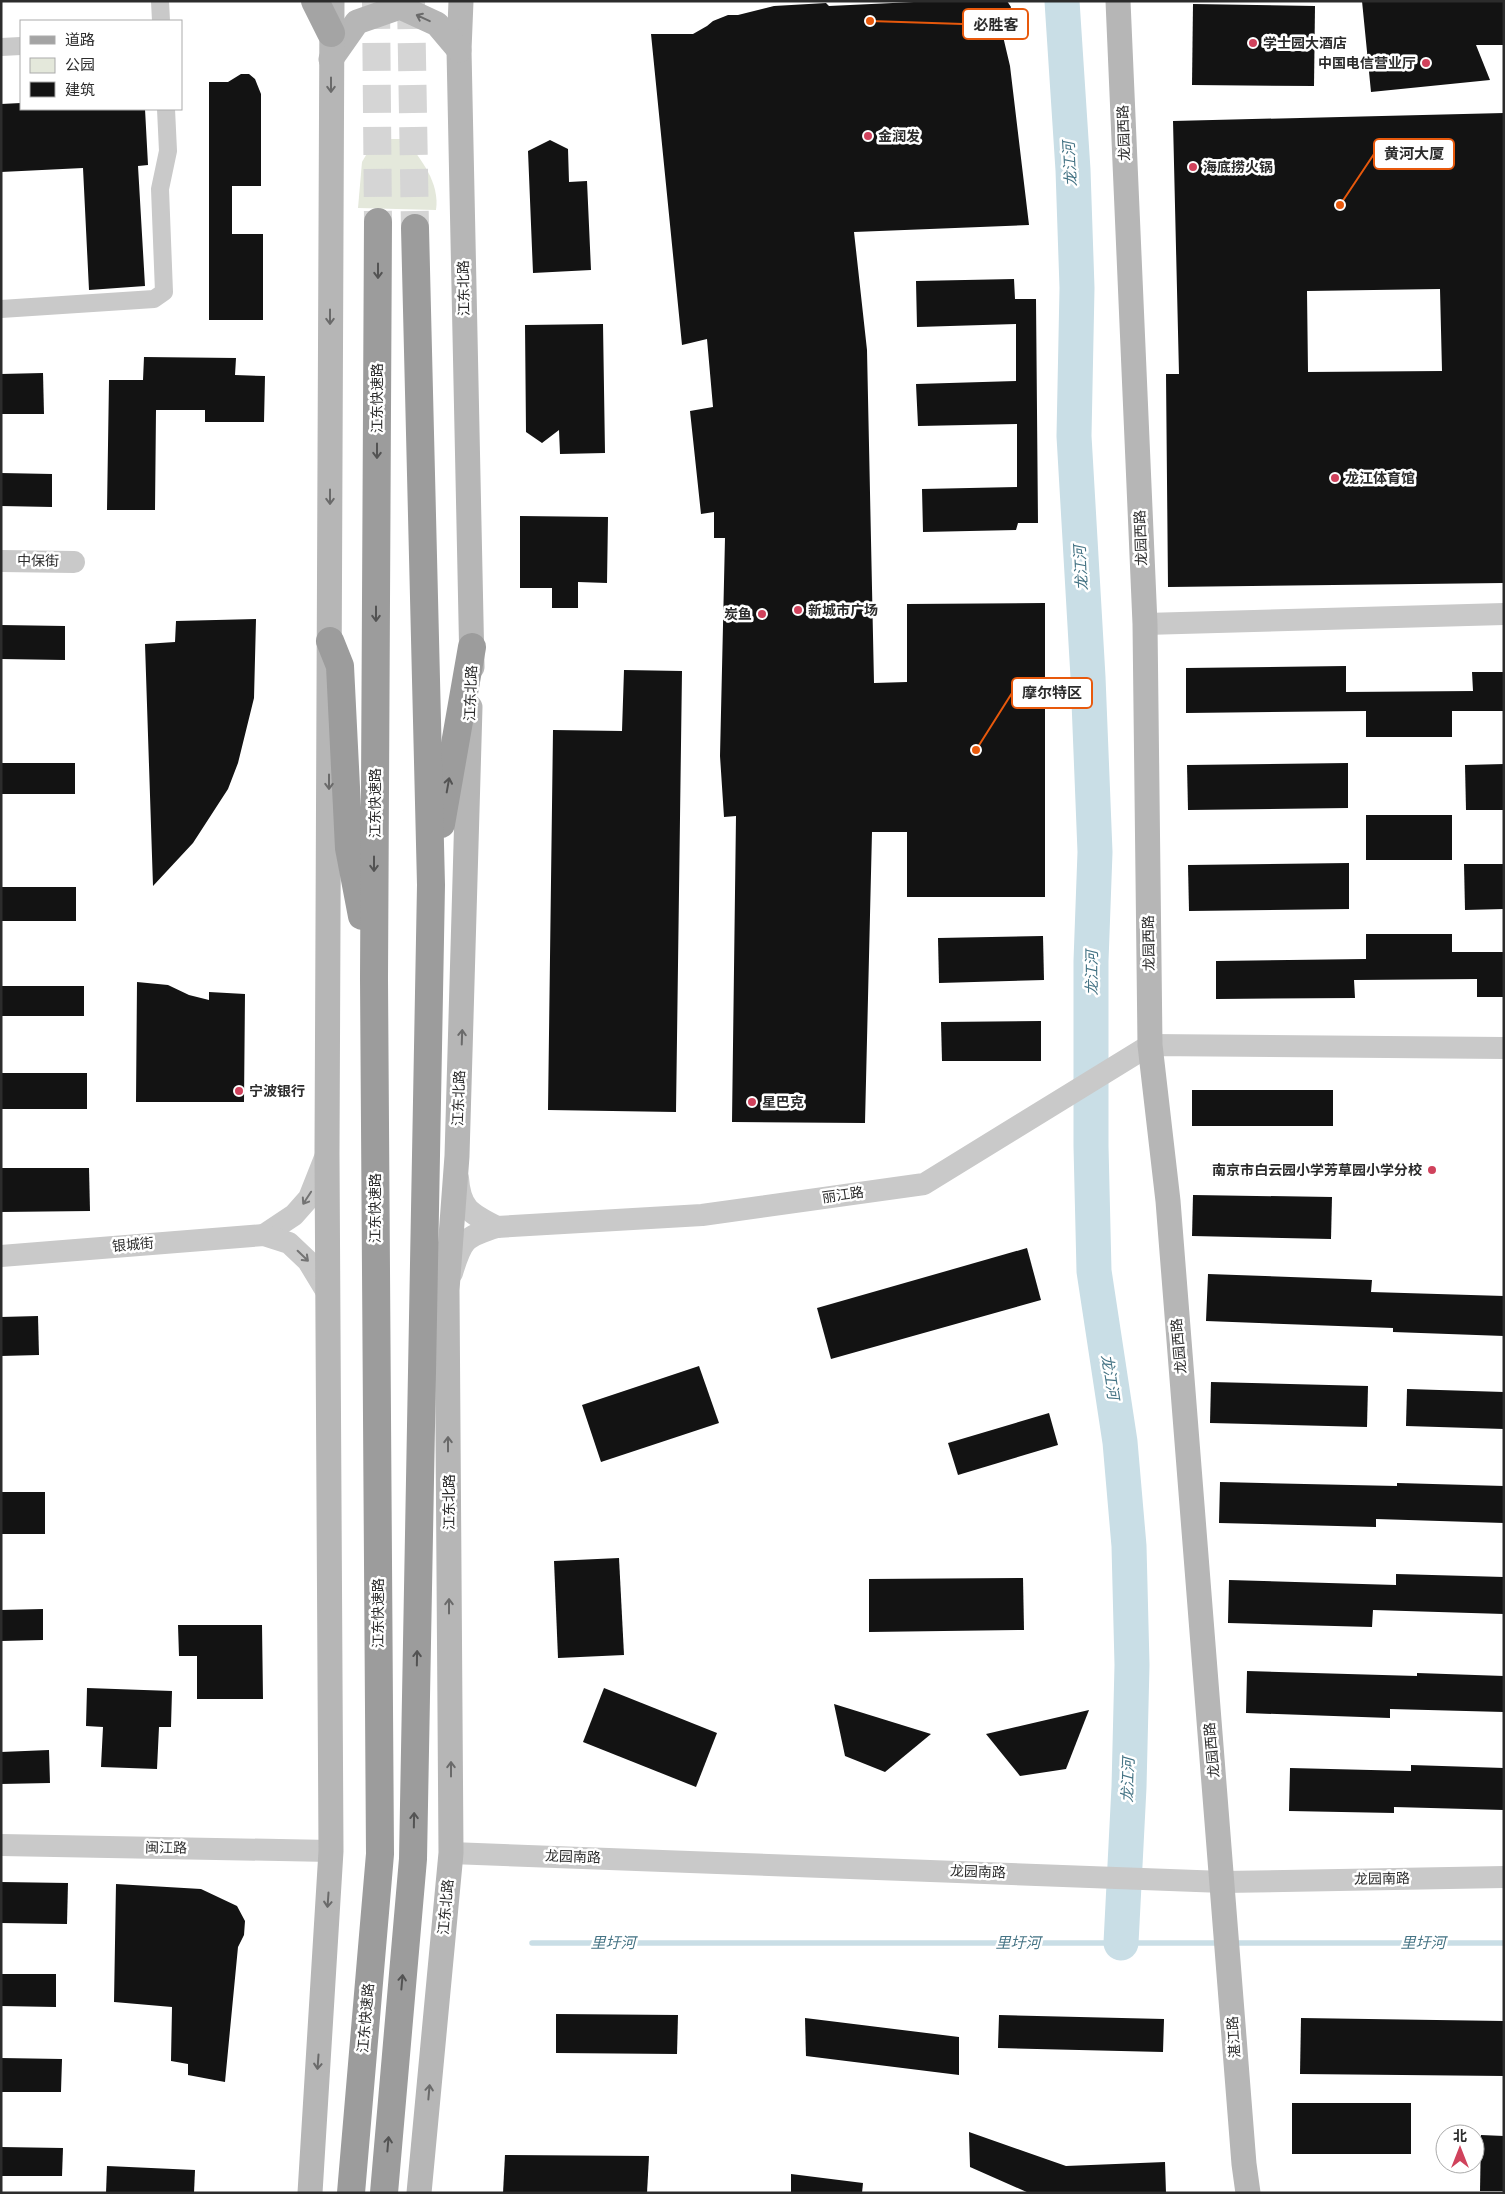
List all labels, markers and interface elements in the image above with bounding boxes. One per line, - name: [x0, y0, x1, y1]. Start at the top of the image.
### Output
- callout: 必胜客: [963, 9, 1028, 39]
- one-way arrow: [416, 13, 431, 22]
- text: 必胜客: [973, 16, 1019, 34]
- legend: [20, 20, 182, 110]
- text: 道路: [65, 31, 95, 49]
- place label: 学士园大酒店: [1263, 35, 1347, 52]
- marker: 学士园大酒店: [1247, 37, 1259, 49]
- place label: 中国电信营业厅: [1318, 55, 1416, 72]
- text: 公园: [65, 56, 95, 74]
- marker: 中国电信营业厅: [1420, 57, 1432, 69]
- one-way arrow: [326, 76, 336, 93]
- text: 建筑: [65, 81, 95, 99]
- street label: 龙园西路: [1115, 105, 1133, 161]
- place label: 金润发: [878, 128, 920, 145]
- marker: 金润发: [862, 130, 874, 142]
- water label: 龙江河: [1060, 138, 1080, 187]
- callout: 黄河大厦: [1374, 139, 1454, 169]
- text: 黄河大厦: [1384, 145, 1444, 163]
- place label: 海底捞火锅: [1203, 159, 1273, 176]
- marker: 海底捞火锅: [1187, 161, 1199, 173]
- street label: 江东北路: [455, 260, 473, 316]
- one-way arrow: [373, 262, 383, 279]
- one-way arrow: [325, 309, 335, 325]
- street label: 江东快速路: [369, 363, 386, 433]
- one-way arrow: [372, 442, 382, 459]
- place label: 龙江体育馆: [1345, 470, 1415, 487]
- marker: 龙江体育馆: [1329, 472, 1341, 484]
- one-way arrow: [325, 489, 335, 505]
- street label: 龙园西路: [1132, 510, 1150, 566]
- water label: 龙江河: [1071, 542, 1091, 591]
- street label: 中保街: [17, 552, 59, 570]
- place label: 新城市广场: [808, 602, 878, 619]
- marker: 新城市广场: [792, 604, 804, 616]
- one-way arrow: [371, 605, 381, 621]
- place label: 炭鱼: [724, 606, 752, 623]
- marker: 炭鱼: [756, 608, 768, 620]
- street label: 江东北路: [462, 665, 480, 721]
- callout: 摩尔特区: [1012, 678, 1092, 708]
- text: 摩尔特区: [1022, 684, 1082, 702]
- street label: 江东快速路: [367, 768, 384, 838]
- one-way arrow: [324, 774, 334, 790]
- one-way arrow: [444, 777, 454, 793]
- one-way arrow: [369, 855, 379, 871]
- street label: 龙园西路: [1140, 915, 1158, 971]
- water label: 龙江河: [1083, 948, 1101, 996]
- one-way arrow: [457, 1029, 466, 1045]
- street label: 江东北路: [450, 1070, 468, 1126]
- place label: 宁波银行: [249, 1083, 305, 1100]
- marker: 宁波银行: [233, 1085, 245, 1097]
- place label: 星巴克: [762, 1094, 804, 1111]
- marker: 星巴克: [746, 1096, 758, 1108]
- place label: 南京市白云园小学芳草园小学分校: [1212, 1162, 1422, 1179]
- marker: 南京市白云园小学芳草园小学分校: [1426, 1164, 1438, 1176]
- street label: 江东快速路: [367, 1173, 384, 1243]
- street label: 丽江路: [821, 1184, 865, 1206]
- one-way arrow: [302, 1191, 313, 1205]
- street label: 银城街: [111, 1235, 155, 1255]
- one-way arrow: [297, 1250, 309, 1262]
- street label: 龙园西路: [1168, 1317, 1190, 1375]
- water label: 龙江河: [1098, 1353, 1123, 1404]
- one-way arrow: [443, 1436, 453, 1452]
- street label: 江东北路: [441, 1474, 458, 1530]
- street label: 江东快速路: [370, 1578, 387, 1648]
- one-way arrow: [445, 1599, 454, 1615]
- one-way arrow: [412, 1650, 421, 1666]
- street label: 龙园西路: [1201, 1721, 1223, 1779]
- water label: 龙江河: [1118, 1754, 1138, 1803]
- one-way arrow: [446, 1761, 456, 1778]
- one-way arrow: [409, 1813, 418, 1829]
- street label: 闽江路: [145, 1839, 187, 1857]
- street label: 龙园南路: [545, 1848, 601, 1866]
- street label: 龙园南路: [950, 1863, 1006, 1881]
- street label: 龙园南路: [1354, 1870, 1410, 1888]
- street label: 江东北路: [435, 1878, 457, 1936]
- one-way arrow: [324, 1892, 333, 1908]
- water label: 里圩河: [590, 1934, 638, 1952]
- water label: 里圩河: [995, 1934, 1043, 1952]
- water label: 里圩河: [1400, 1934, 1448, 1952]
- one-way arrow: [397, 1975, 407, 1991]
- street label: 江东快速路: [354, 1982, 378, 2054]
- street label: 湛江路: [1224, 2015, 1244, 2059]
- one-way arrow: [314, 2054, 323, 2070]
- one-way arrow: [424, 2084, 433, 2100]
- north arrow: [1435, 2124, 1485, 2174]
- text: 北: [1453, 2128, 1467, 2145]
- one-way arrow: [383, 2136, 393, 2152]

